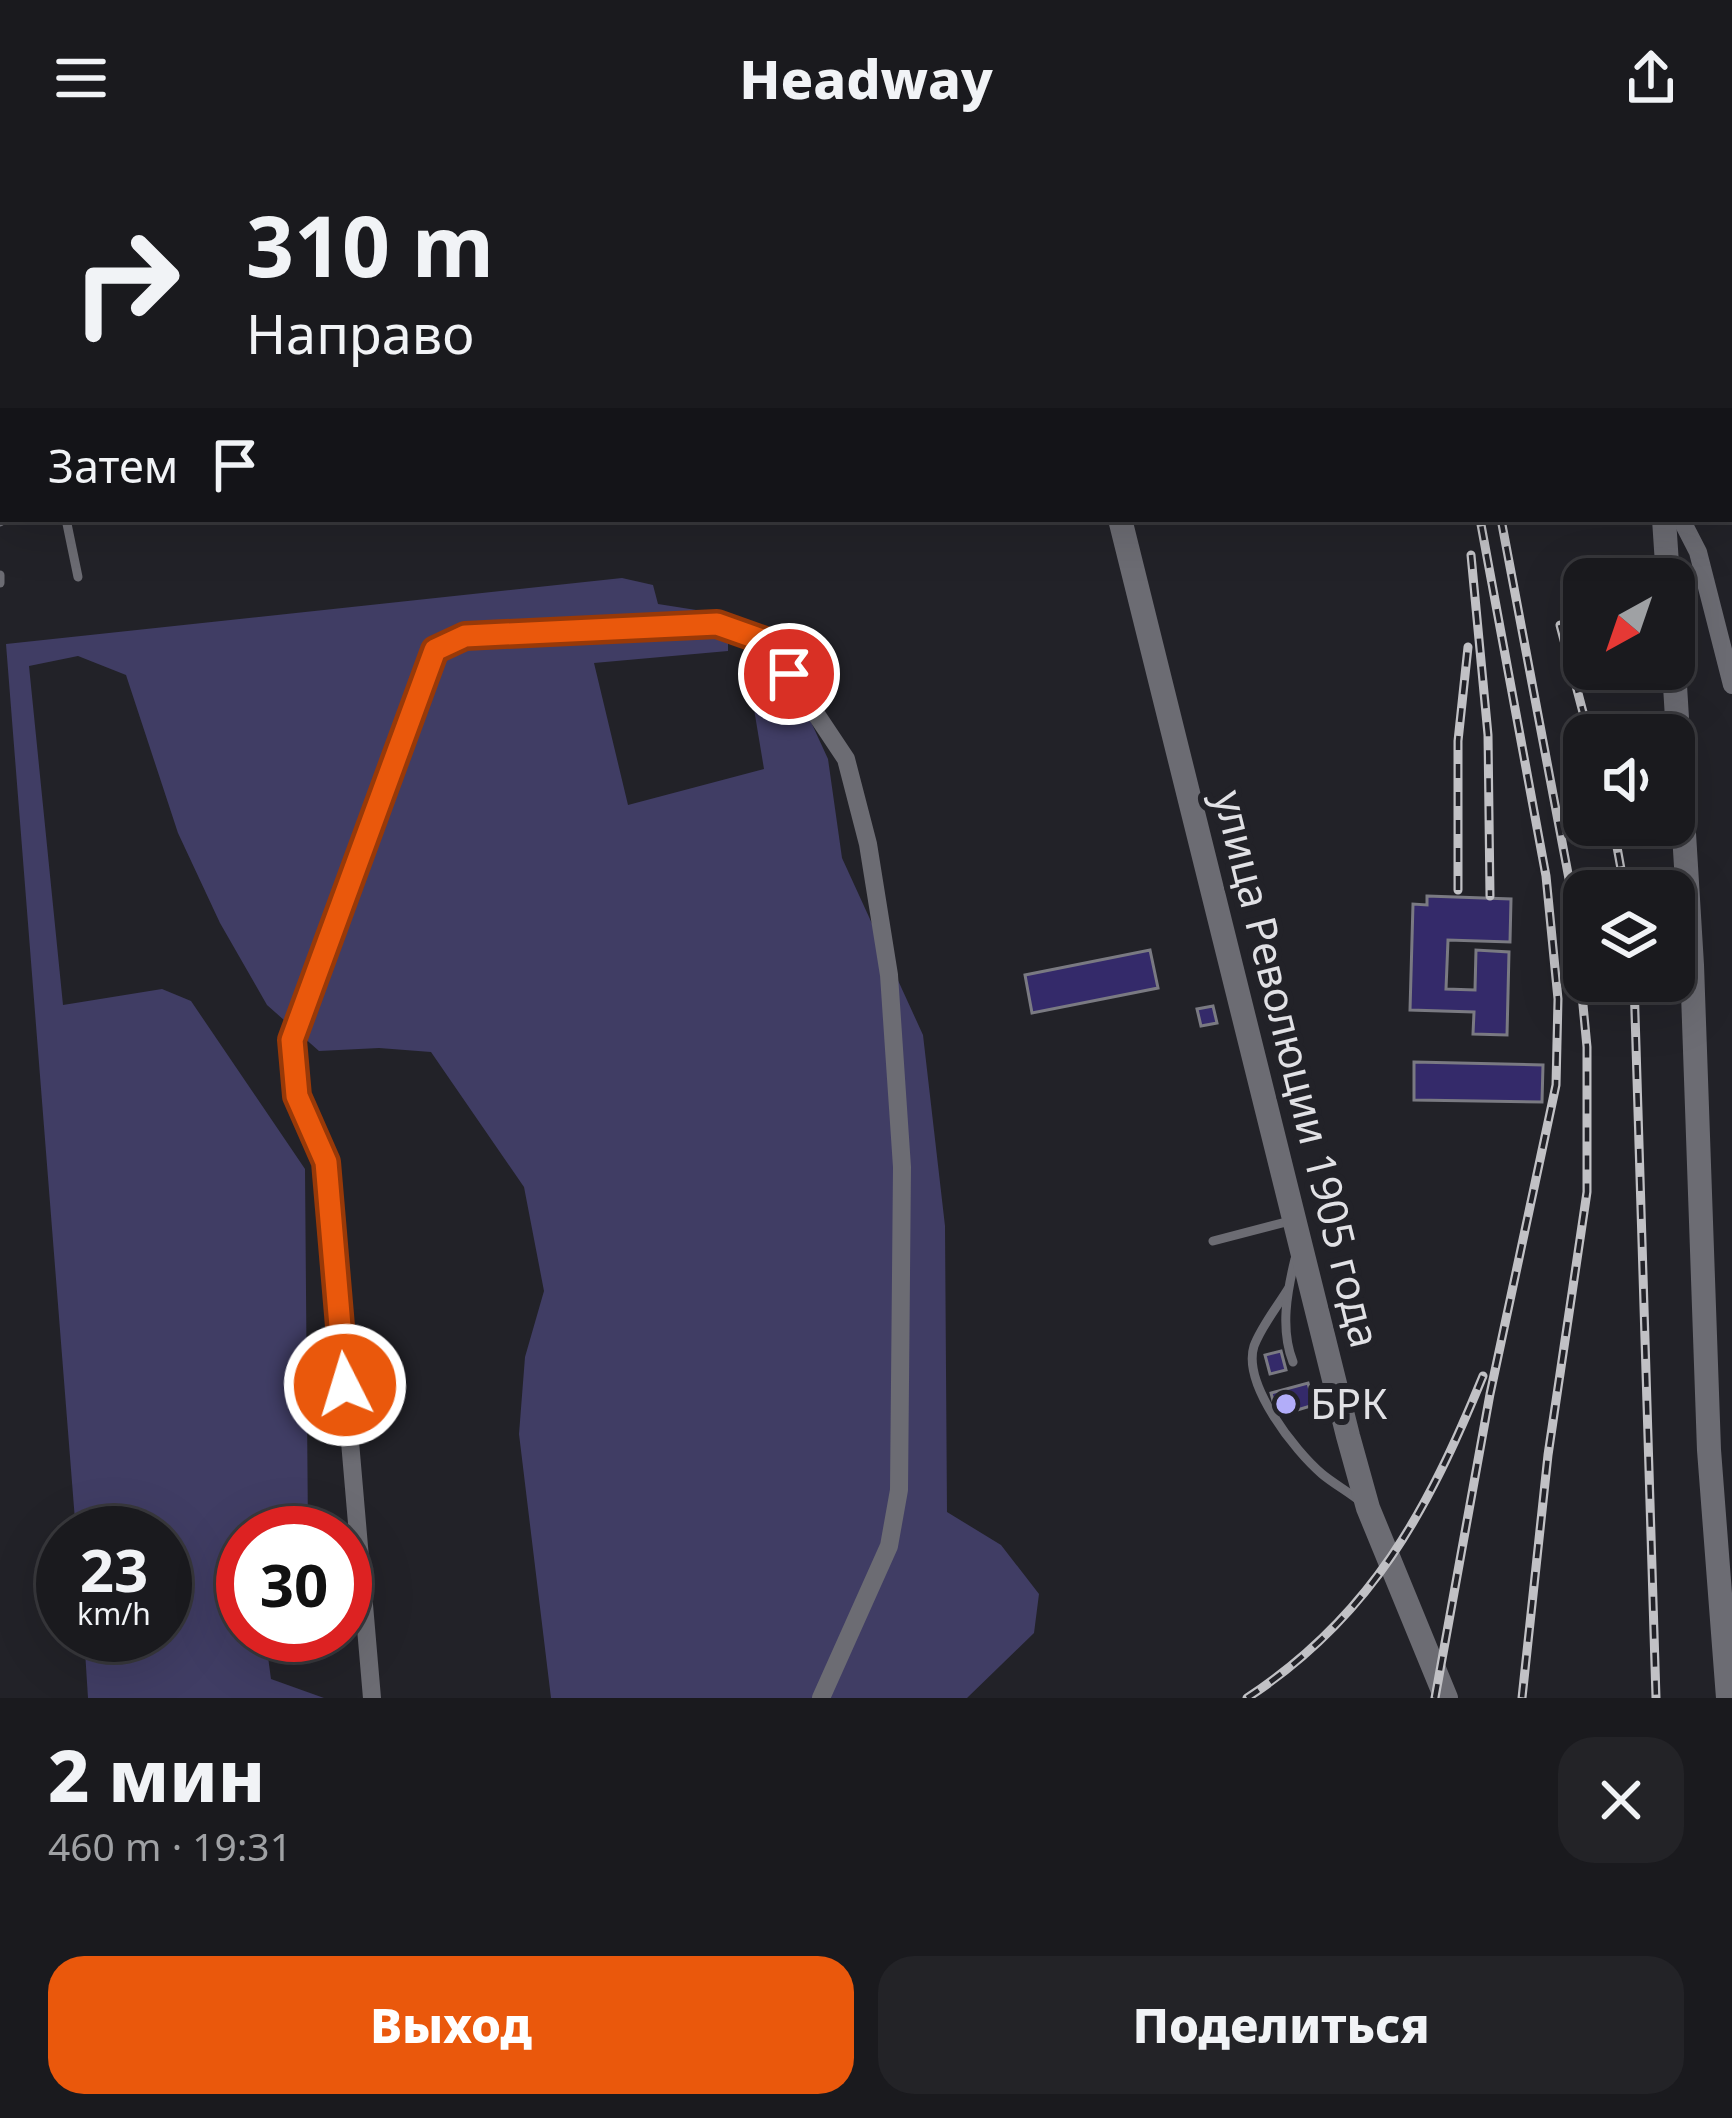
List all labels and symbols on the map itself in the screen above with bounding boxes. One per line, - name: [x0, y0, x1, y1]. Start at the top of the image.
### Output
- north arrow: [1563, 558, 1695, 690]
- pin: [738, 623, 840, 725]
- street label: улица Революции 1905 года: [1202, 784, 1395, 1353]
- position arrow: [282, 1322, 408, 1448]
- place label: БРК: [1310, 1374, 1387, 1431]
- marker: БРК: [1273, 1391, 1299, 1417]
- speed limit sign: 30: [216, 1506, 372, 1662]

